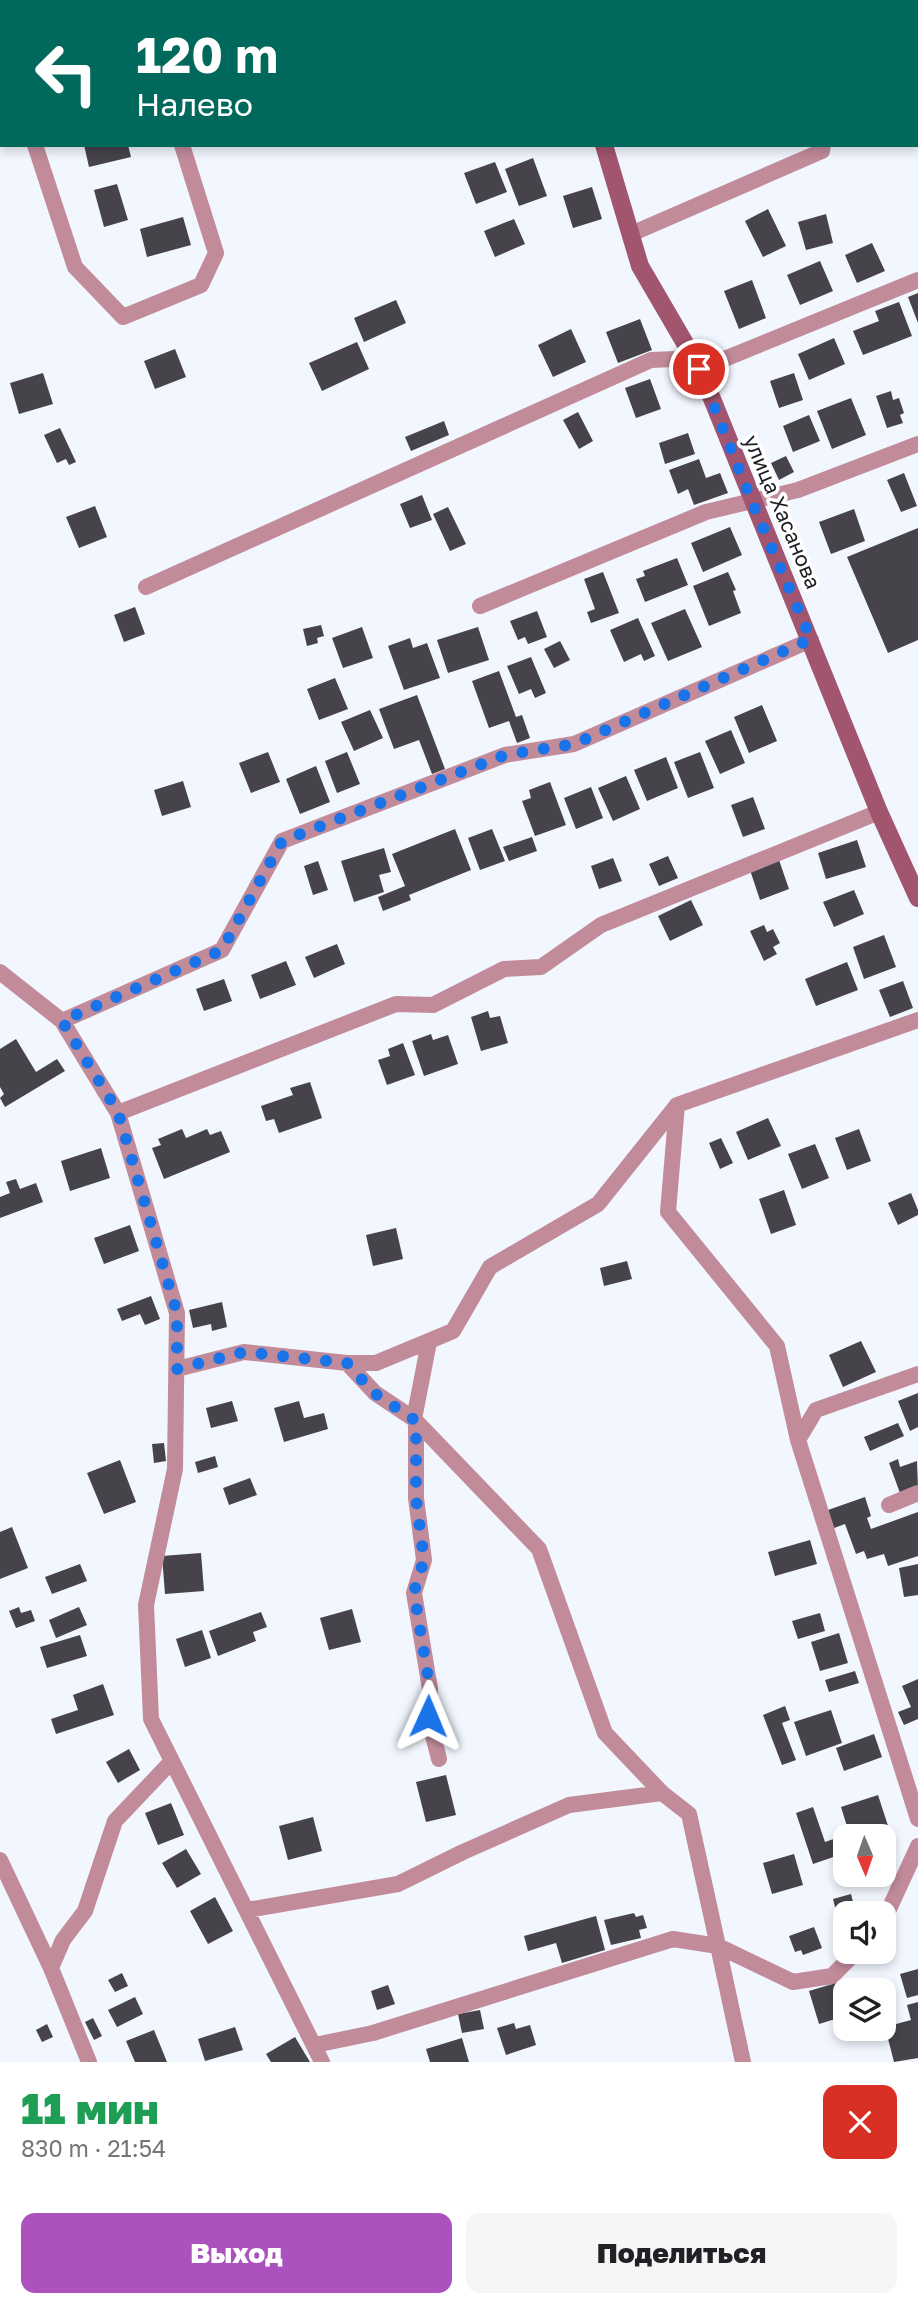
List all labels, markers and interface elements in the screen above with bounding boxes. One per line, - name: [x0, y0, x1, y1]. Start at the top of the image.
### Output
- text: 120 m: [136, 25, 278, 84]
- icon: left: [21, 28, 112, 119]
- text: Налево: [136, 85, 253, 123]
- pin: [669, 339, 729, 399]
- icon: arrive: [680, 350, 718, 388]
- street label: улица Хасанова: [739, 431, 827, 593]
- position arrow: [391, 1679, 465, 1753]
- north arrow: [833, 1824, 896, 1886]
- map controls: [833, 1824, 896, 2041]
- button: sound: [833, 1901, 896, 1964]
- button: layers: [833, 1978, 896, 2041]
- text: 11 мин: [21, 2083, 159, 2133]
- button: close: [823, 2085, 897, 2159]
- text: 830 m · 21:54: [21, 2134, 166, 2162]
- button: Выход: [21, 2213, 452, 2293]
- button: Поделиться: [466, 2213, 897, 2293]

